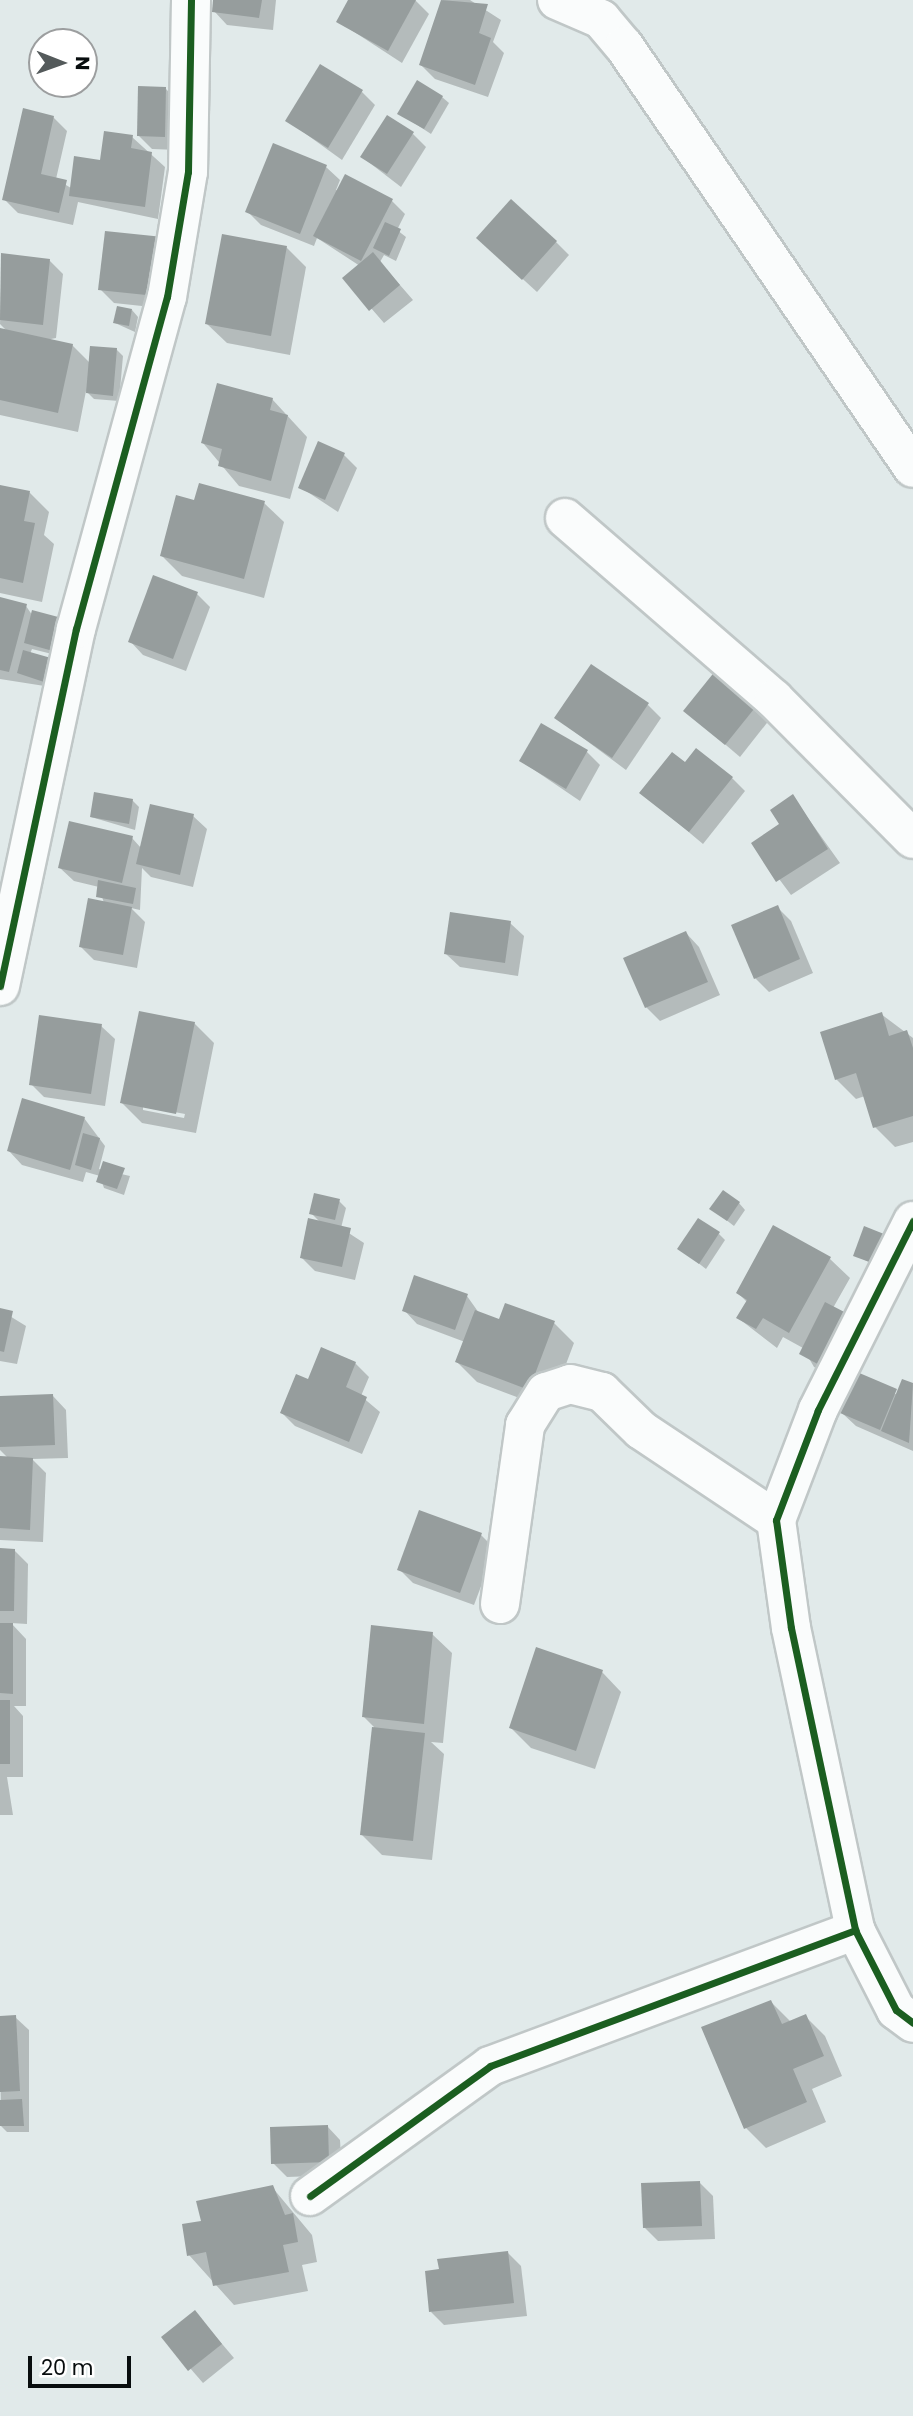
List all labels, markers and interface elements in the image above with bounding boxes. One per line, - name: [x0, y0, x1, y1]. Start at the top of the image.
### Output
- north arrow: [28, 28, 98, 98]
- text: N: [69, 56, 96, 71]
- scale bar: [32, 2342, 135, 2386]
- text: 20 m: [41, 2353, 94, 2382]

